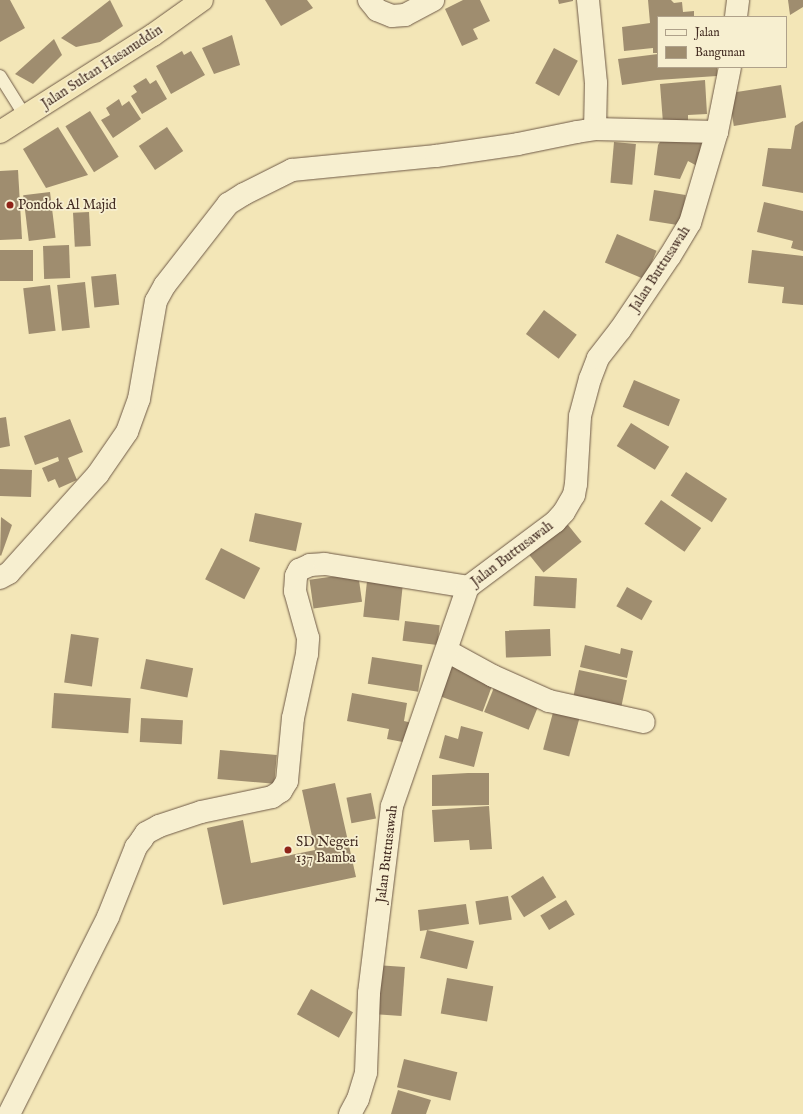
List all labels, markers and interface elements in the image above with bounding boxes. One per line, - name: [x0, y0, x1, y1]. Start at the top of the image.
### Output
- legend: [657, 16, 787, 68]
- street label: Jalan Sultan Hasanuddin: [38, 21, 166, 113]
- text: Jalan: [695, 25, 720, 40]
- text: Bangunan: [695, 45, 745, 60]
- place label: Pondok Al Majid: [18, 197, 116, 213]
- marker: Pondok Al Majid: [5, 200, 15, 210]
- street label: Jalan Buttusawah: [626, 223, 694, 315]
- street label: Jalan Buttusawah: [468, 518, 556, 590]
- street label: Jalan Buttusawah: [373, 804, 401, 904]
- place label: SD Negeri 137 Bamba: [296, 834, 359, 866]
- marker: SD Negeri 137 Bamba: [283, 845, 293, 855]

